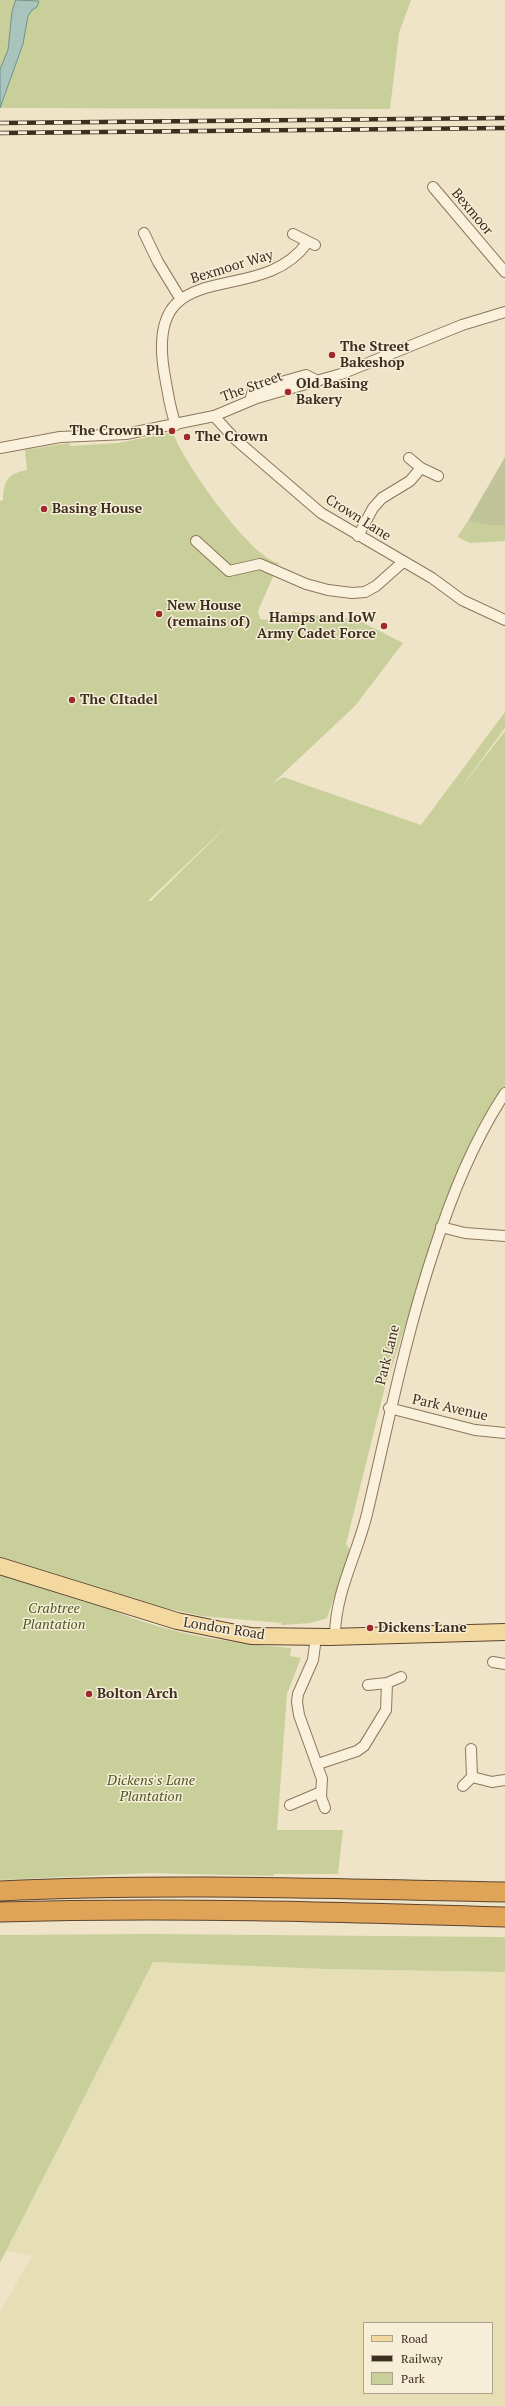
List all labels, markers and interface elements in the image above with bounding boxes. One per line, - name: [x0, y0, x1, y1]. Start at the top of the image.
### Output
- street label: Bexmoor: [448, 185, 496, 239]
- street label: Bexmoor Way: [189, 246, 275, 288]
- place label: The Street Bakeshop: [340, 339, 410, 372]
- marker: The Street Bakeshop: [327, 350, 337, 360]
- street label: The Street: [219, 368, 285, 406]
- place label: Old Basing Bakery: [296, 376, 368, 408]
- marker: Old Basing Bakery: [283, 387, 293, 397]
- place label: The Crown Ph: [69, 423, 164, 439]
- marker: The Crown Ph: [167, 426, 177, 436]
- place label: The Crown: [195, 429, 268, 445]
- marker: The Crown: [182, 432, 192, 442]
- street label: Crown Lane: [322, 491, 394, 545]
- place label: Basing House: [52, 501, 142, 517]
- marker: Basing House: [39, 504, 49, 514]
- place label: New House (remains of): [167, 598, 250, 630]
- marker: New House (remains of): [154, 609, 164, 619]
- place label: Hamps and IoW Army Cadet Force: [257, 610, 376, 642]
- marker: Hamps and IoW Army Cadet Force: [379, 621, 389, 631]
- place label: The CItadel: [80, 692, 158, 708]
- marker: The CItadel: [67, 695, 77, 705]
- street label: Park Lane: [372, 1323, 404, 1387]
- street label: Park Avenue: [410, 1391, 490, 1425]
- park label: Crabtree Plantation: [23, 1601, 85, 1634]
- street label: London Road: [182, 1614, 266, 1644]
- place label: Dickens Lane: [378, 1620, 467, 1636]
- marker: Dickens Lane: [365, 1623, 375, 1633]
- place label: Bolton Arch: [97, 1686, 178, 1702]
- marker: Bolton Arch: [84, 1689, 94, 1699]
- park label: Dickens's Lane Plantation: [107, 1773, 195, 1806]
- legend: [363, 2322, 493, 2394]
- text: Road: [401, 2331, 428, 2346]
- text: Railway: [401, 2351, 443, 2366]
- text: Park: [401, 2371, 425, 2386]

